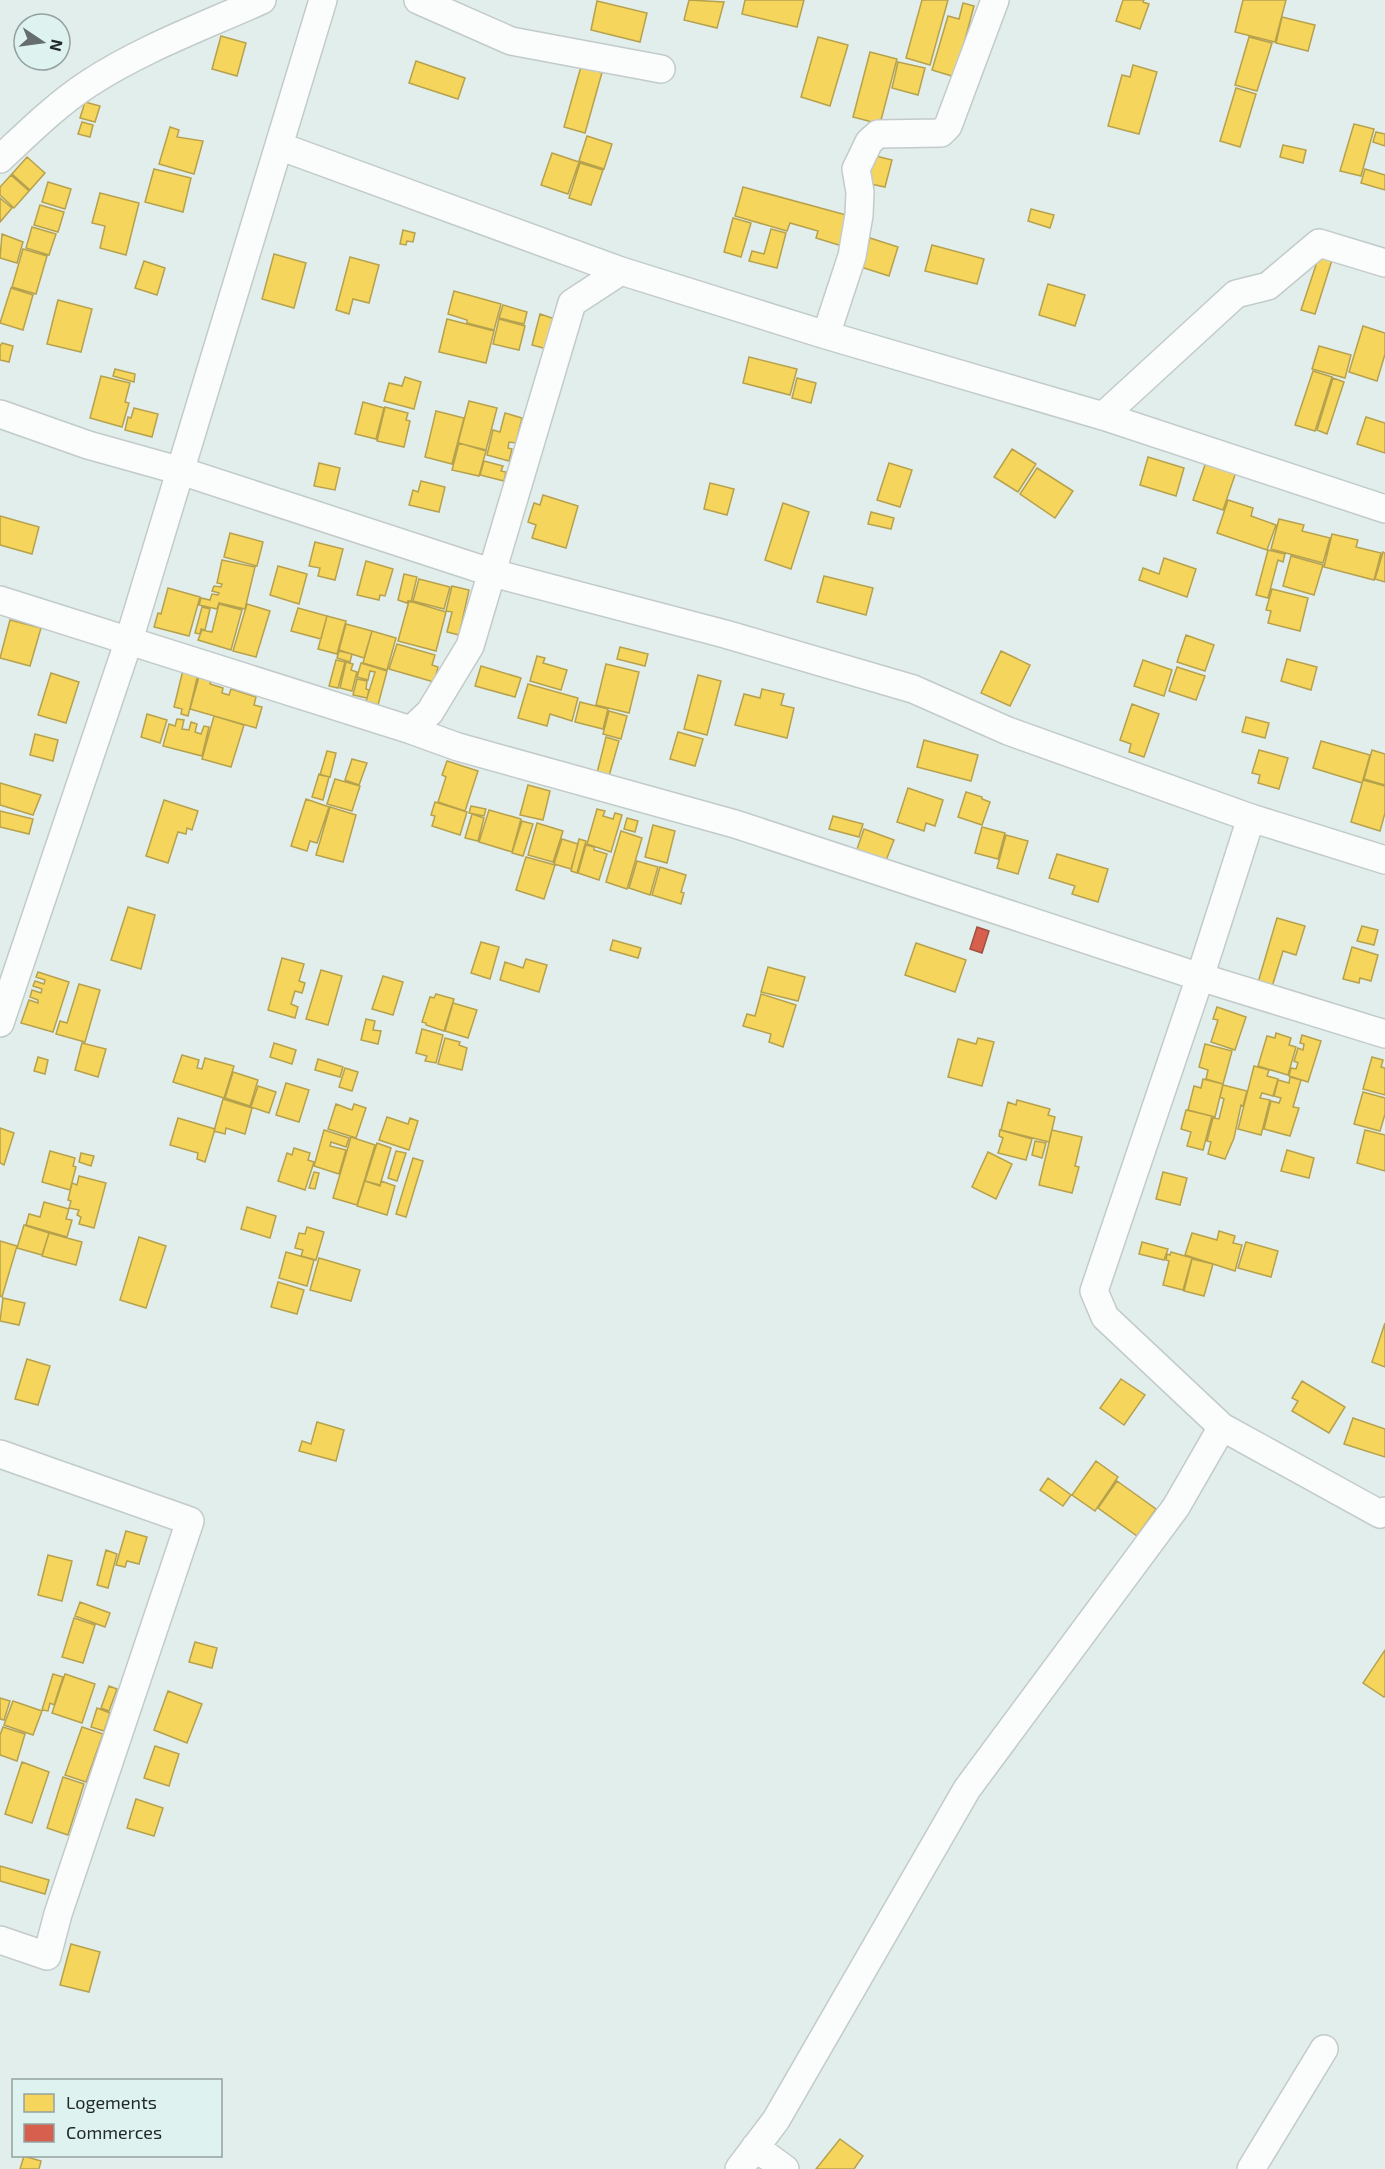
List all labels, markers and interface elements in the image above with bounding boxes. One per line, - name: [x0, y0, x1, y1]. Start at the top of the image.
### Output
- north arrow: [12, 12, 72, 72]
- text: N: [47, 38, 68, 53]
- legend: [12, 2079, 222, 2157]
- text: Logements: [66, 2091, 157, 2113]
- text: Commerces: [66, 2121, 162, 2143]

